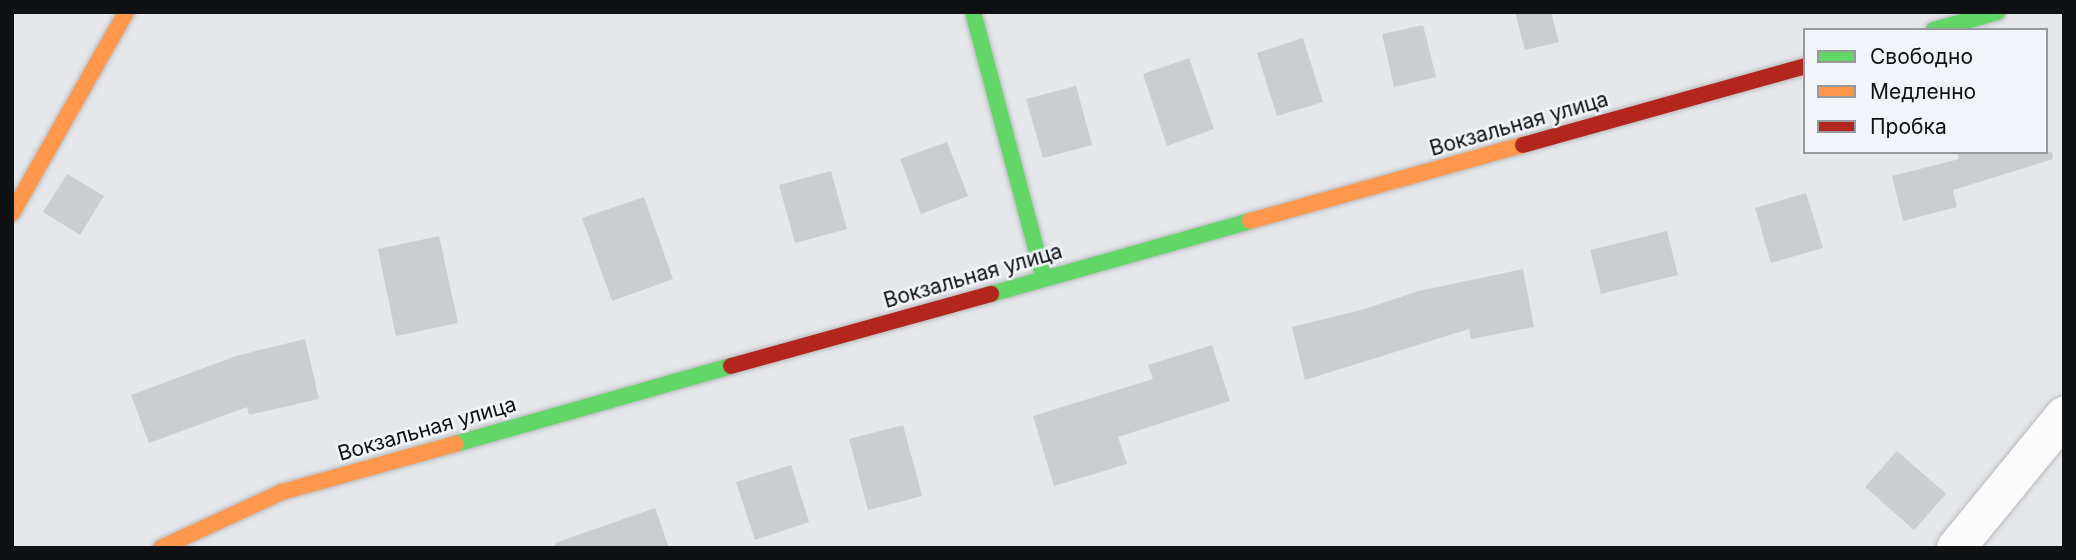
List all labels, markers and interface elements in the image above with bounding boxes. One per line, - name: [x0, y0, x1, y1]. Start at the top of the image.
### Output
- legend: [1803, 28, 2048, 154]
- text: Свободно: [1870, 44, 1973, 69]
- text: Медленно: [1870, 79, 1976, 104]
- street label: Вокзальная улица: [1427, 86, 1611, 162]
- text: Пробка: [1870, 114, 1947, 139]
- street label: Вокзальная улица: [881, 238, 1065, 314]
- street label: Вокзальная улица: [335, 391, 519, 467]

